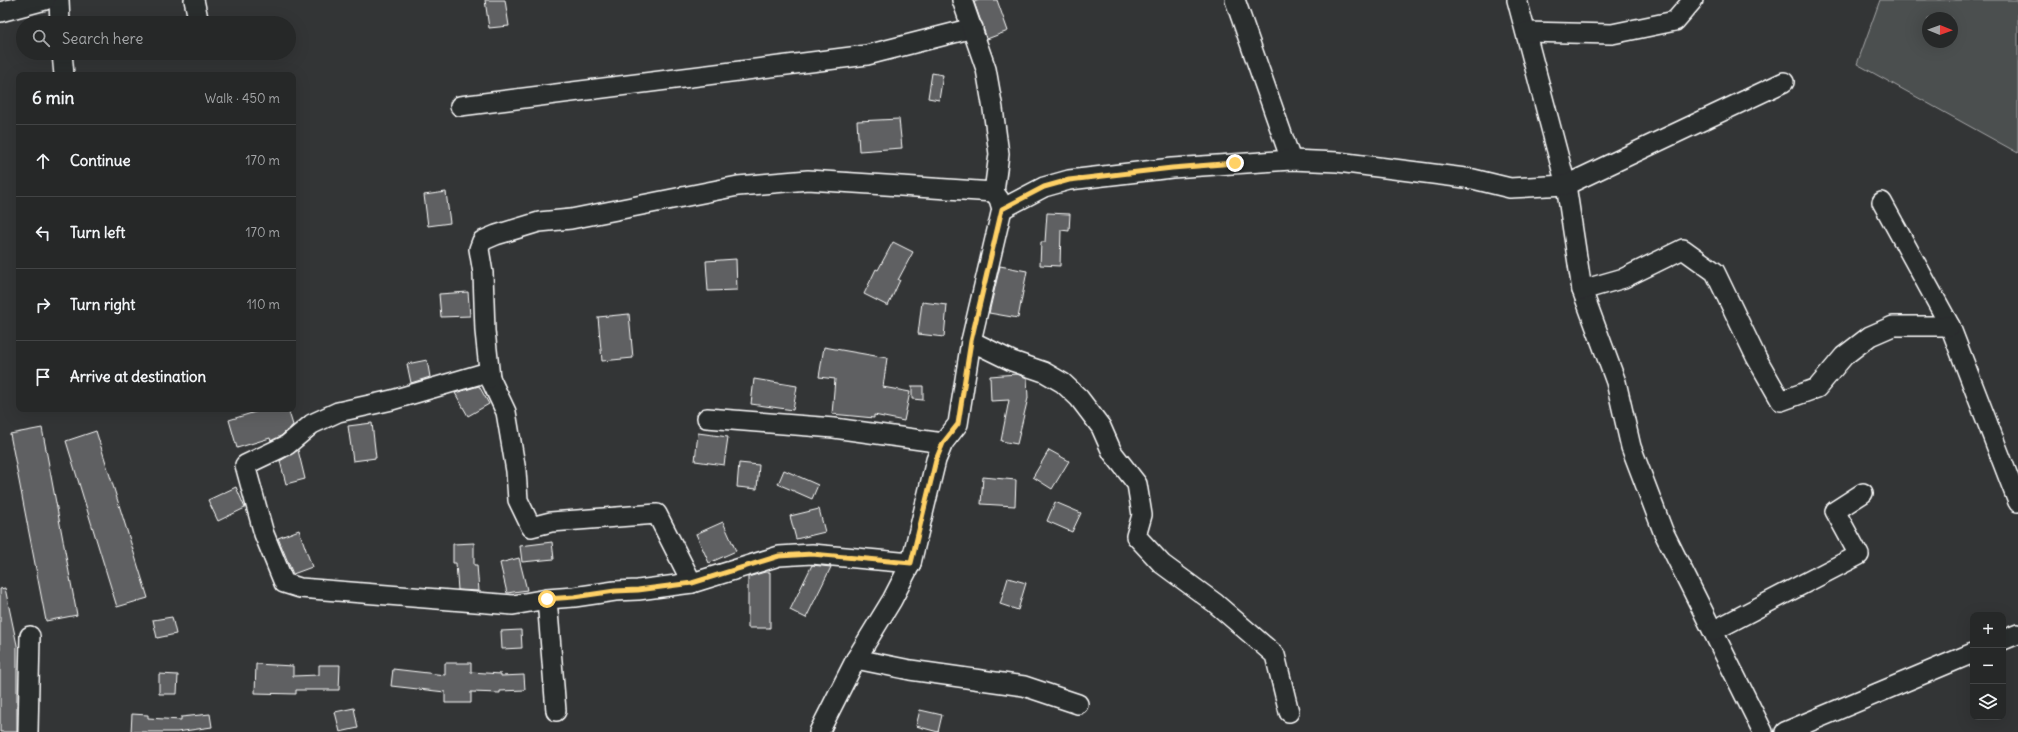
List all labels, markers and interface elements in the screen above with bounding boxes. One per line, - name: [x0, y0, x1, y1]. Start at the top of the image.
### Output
- north arrow: [1922, 12, 1958, 48]
- search box: [16, 16, 296, 60]
- icon: search: [30, 27, 52, 49]
- text: Search here: [62, 29, 143, 48]
- text: 6 min: [32, 87, 74, 109]
- text: Walk · 450 m: [205, 90, 280, 107]
- icon: ahead: [32, 150, 54, 172]
- text: Continue: [70, 151, 131, 170]
- text: 170 m: [245, 152, 280, 169]
- route end: [1226, 154, 1244, 172]
- icon: left: [32, 222, 54, 244]
- text: Turn left: [70, 223, 125, 242]
- text: 170 m: [245, 224, 280, 241]
- icon: right: [32, 294, 54, 316]
- text: Turn right: [70, 295, 135, 314]
- text: 110 m: [247, 296, 280, 313]
- icon: arrive: [32, 366, 54, 388]
- text: Arrive at destination: [70, 367, 206, 386]
- route start: [538, 590, 556, 608]
- map controls: [1970, 612, 2006, 720]
- button: +: [1970, 612, 2006, 648]
- button: −: [1970, 648, 2006, 684]
- button: layers: [1970, 684, 2006, 720]

